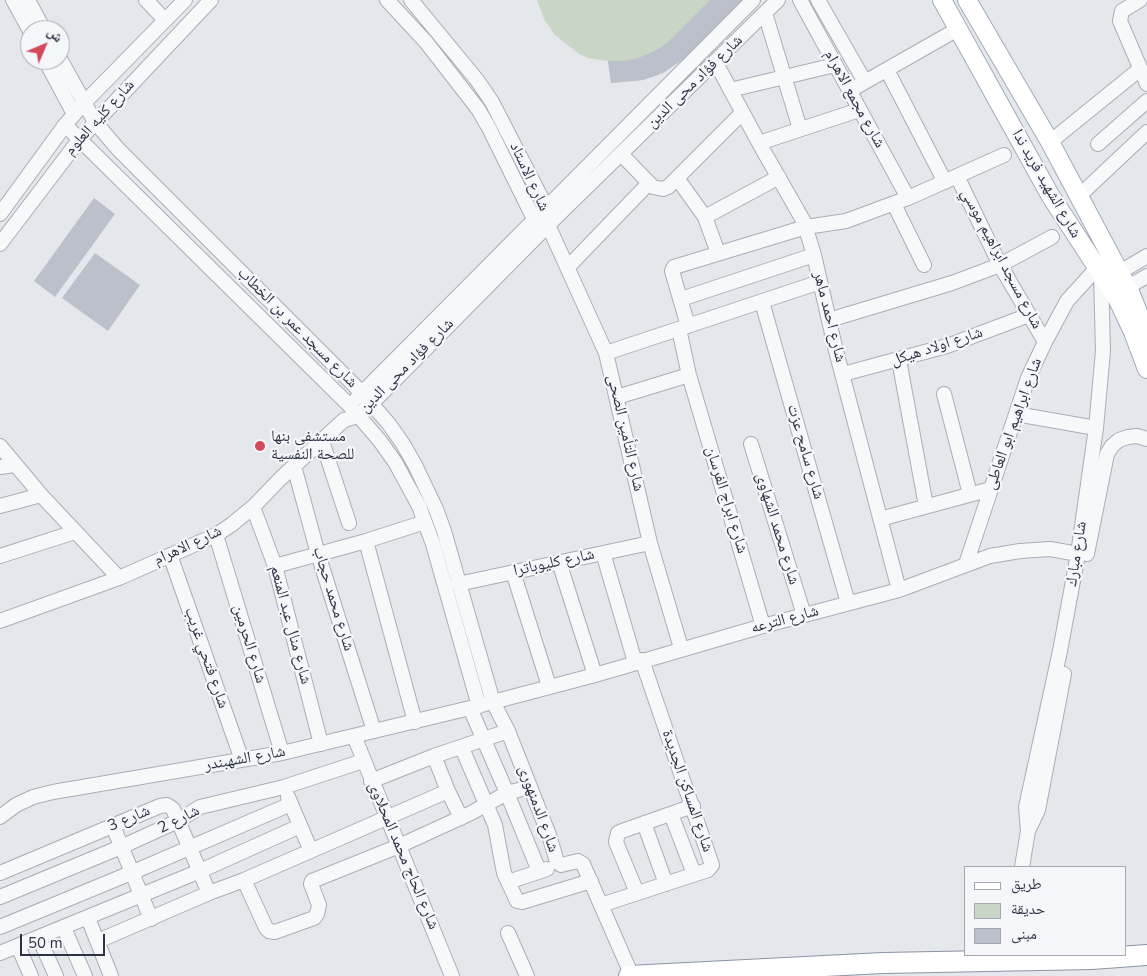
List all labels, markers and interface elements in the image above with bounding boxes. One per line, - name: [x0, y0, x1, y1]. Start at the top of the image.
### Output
- north arrow: [20, 20, 70, 70]
- text: ش: [43, 23, 67, 47]
- street label: شارع فؤاد محى الدين: [643, 31, 747, 133]
- street label: شارع مجمع الاهرام: [819, 47, 889, 151]
- street label: شارع كليه العلوم: [61, 76, 139, 160]
- street label: شارع الشهيد فريد ندا: [1007, 126, 1085, 242]
- street label: شارع الاستاد: [505, 140, 553, 214]
- street label: شارع مسجد ابراهيم موسي: [956, 186, 1046, 332]
- street label: شارع مسجد عمر بن الخطاب: [233, 264, 361, 392]
- street label: شارع احمد ماهر: [808, 270, 850, 364]
- street label: شارع فؤاد محى الدين: [356, 315, 458, 417]
- street label: شارع اولاد هيكل: [889, 323, 985, 371]
- street label: شارع ابراهيم ابو العاطى: [981, 356, 1047, 492]
- street label: شارع التأمين الصحى: [602, 373, 648, 493]
- street label: شارع سامح عزت: [782, 402, 828, 502]
- place label: مستشفى بنها للصحة النفسية: [271, 427, 354, 465]
- marker: مستشفى بنها للصحة النفسية: [253, 439, 267, 453]
- street label: شارع ابراج الفرسان: [701, 444, 751, 556]
- street label: شارع محمد الشهاوى: [751, 471, 803, 587]
- street label: شارع مبارك: [1062, 520, 1092, 588]
- street label: شارع الاهرام: [151, 522, 225, 570]
- street label: شارع محمد حجاب: [308, 545, 358, 653]
- street label: شارع كليوباترا: [512, 545, 596, 581]
- street label: شارع منال عبد المنعم: [265, 564, 315, 686]
- street label: شارع الحرمين: [228, 602, 270, 686]
- street label: شارع الترعه: [749, 602, 821, 638]
- street label: شارع فتحي غريب: [180, 605, 232, 711]
- street label: شارع المساكن الجديدة: [657, 727, 717, 855]
- street label: شارع الشهبندر: [203, 742, 287, 776]
- street label: شارع الدمنهورى: [513, 763, 563, 855]
- street label: شارع الحاج محمد المحلاوى: [363, 779, 443, 933]
- street label: شارع 2: [155, 801, 203, 839]
- street label: شارع 3: [105, 802, 153, 836]
- legend: [964, 866, 1127, 956]
- text: طريق: [1011, 874, 1042, 894]
- text: حديقة: [1011, 899, 1045, 919]
- scale bar: [22, 924, 108, 956]
- text: مبنى: [1011, 924, 1037, 944]
- text: 50 m: [28, 933, 63, 953]

